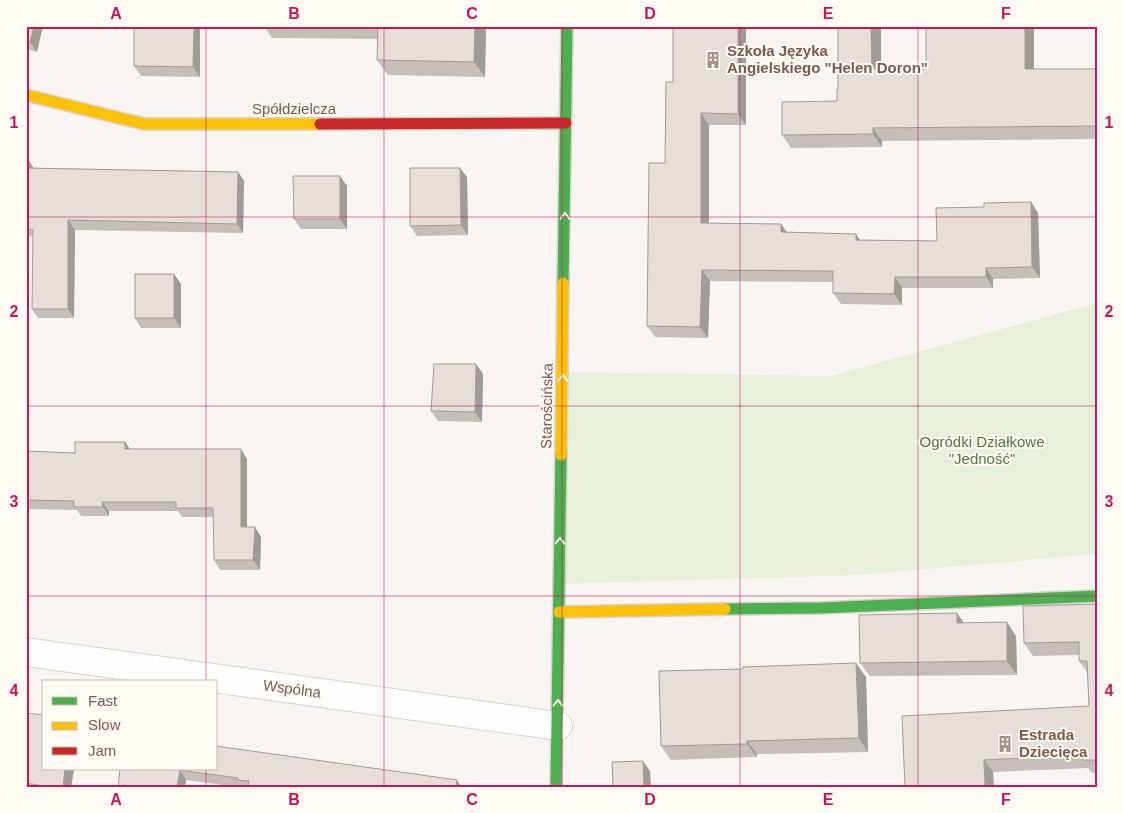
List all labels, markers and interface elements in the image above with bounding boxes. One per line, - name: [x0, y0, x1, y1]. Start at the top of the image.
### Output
- text: A: [110, 5, 122, 22]
- text: B: [288, 5, 300, 22]
- text: C: [466, 5, 478, 22]
- text: D: [644, 5, 656, 22]
- text: E: [823, 5, 834, 22]
- text: F: [1001, 5, 1011, 22]
- place label: Szkoła Języka Angielskiego "Helen Doron": [727, 42, 928, 76]
- building icon: Szkoła Języka Angielskiego "Helen Doron": [703, 50, 723, 70]
- street label: Spółdzielcza: [252, 100, 337, 117]
- text: 1: [10, 114, 19, 131]
- text: 1: [1105, 114, 1114, 131]
- one-way arrow: [560, 211, 570, 219]
- text: 2: [10, 303, 19, 320]
- text: 2: [1105, 303, 1114, 320]
- street label: Starościńska: [537, 362, 556, 449]
- one-way arrow: [558, 374, 568, 382]
- park label: Ogródki Działkowe "Jedność": [919, 433, 1045, 467]
- text: 3: [10, 493, 19, 510]
- text: 3: [1105, 493, 1114, 510]
- one-way arrow: [555, 536, 566, 544]
- street label: Wspólna: [262, 676, 323, 701]
- legend: [42, 680, 218, 770]
- text: 4: [10, 682, 19, 699]
- text: 4: [1105, 682, 1114, 699]
- text: Fast: [88, 692, 118, 709]
- one-way arrow: [553, 699, 563, 706]
- text: Slow: [88, 716, 121, 733]
- place label: Estrada Dziecięca: [1019, 726, 1088, 760]
- building icon: Estrada Dziecięca: [995, 734, 1015, 754]
- text: Jam: [88, 742, 116, 759]
- text: A: [110, 791, 122, 808]
- text: B: [288, 791, 300, 808]
- text: C: [466, 791, 478, 808]
- text: D: [644, 791, 656, 808]
- text: E: [823, 791, 834, 808]
- text: F: [1001, 791, 1011, 808]

